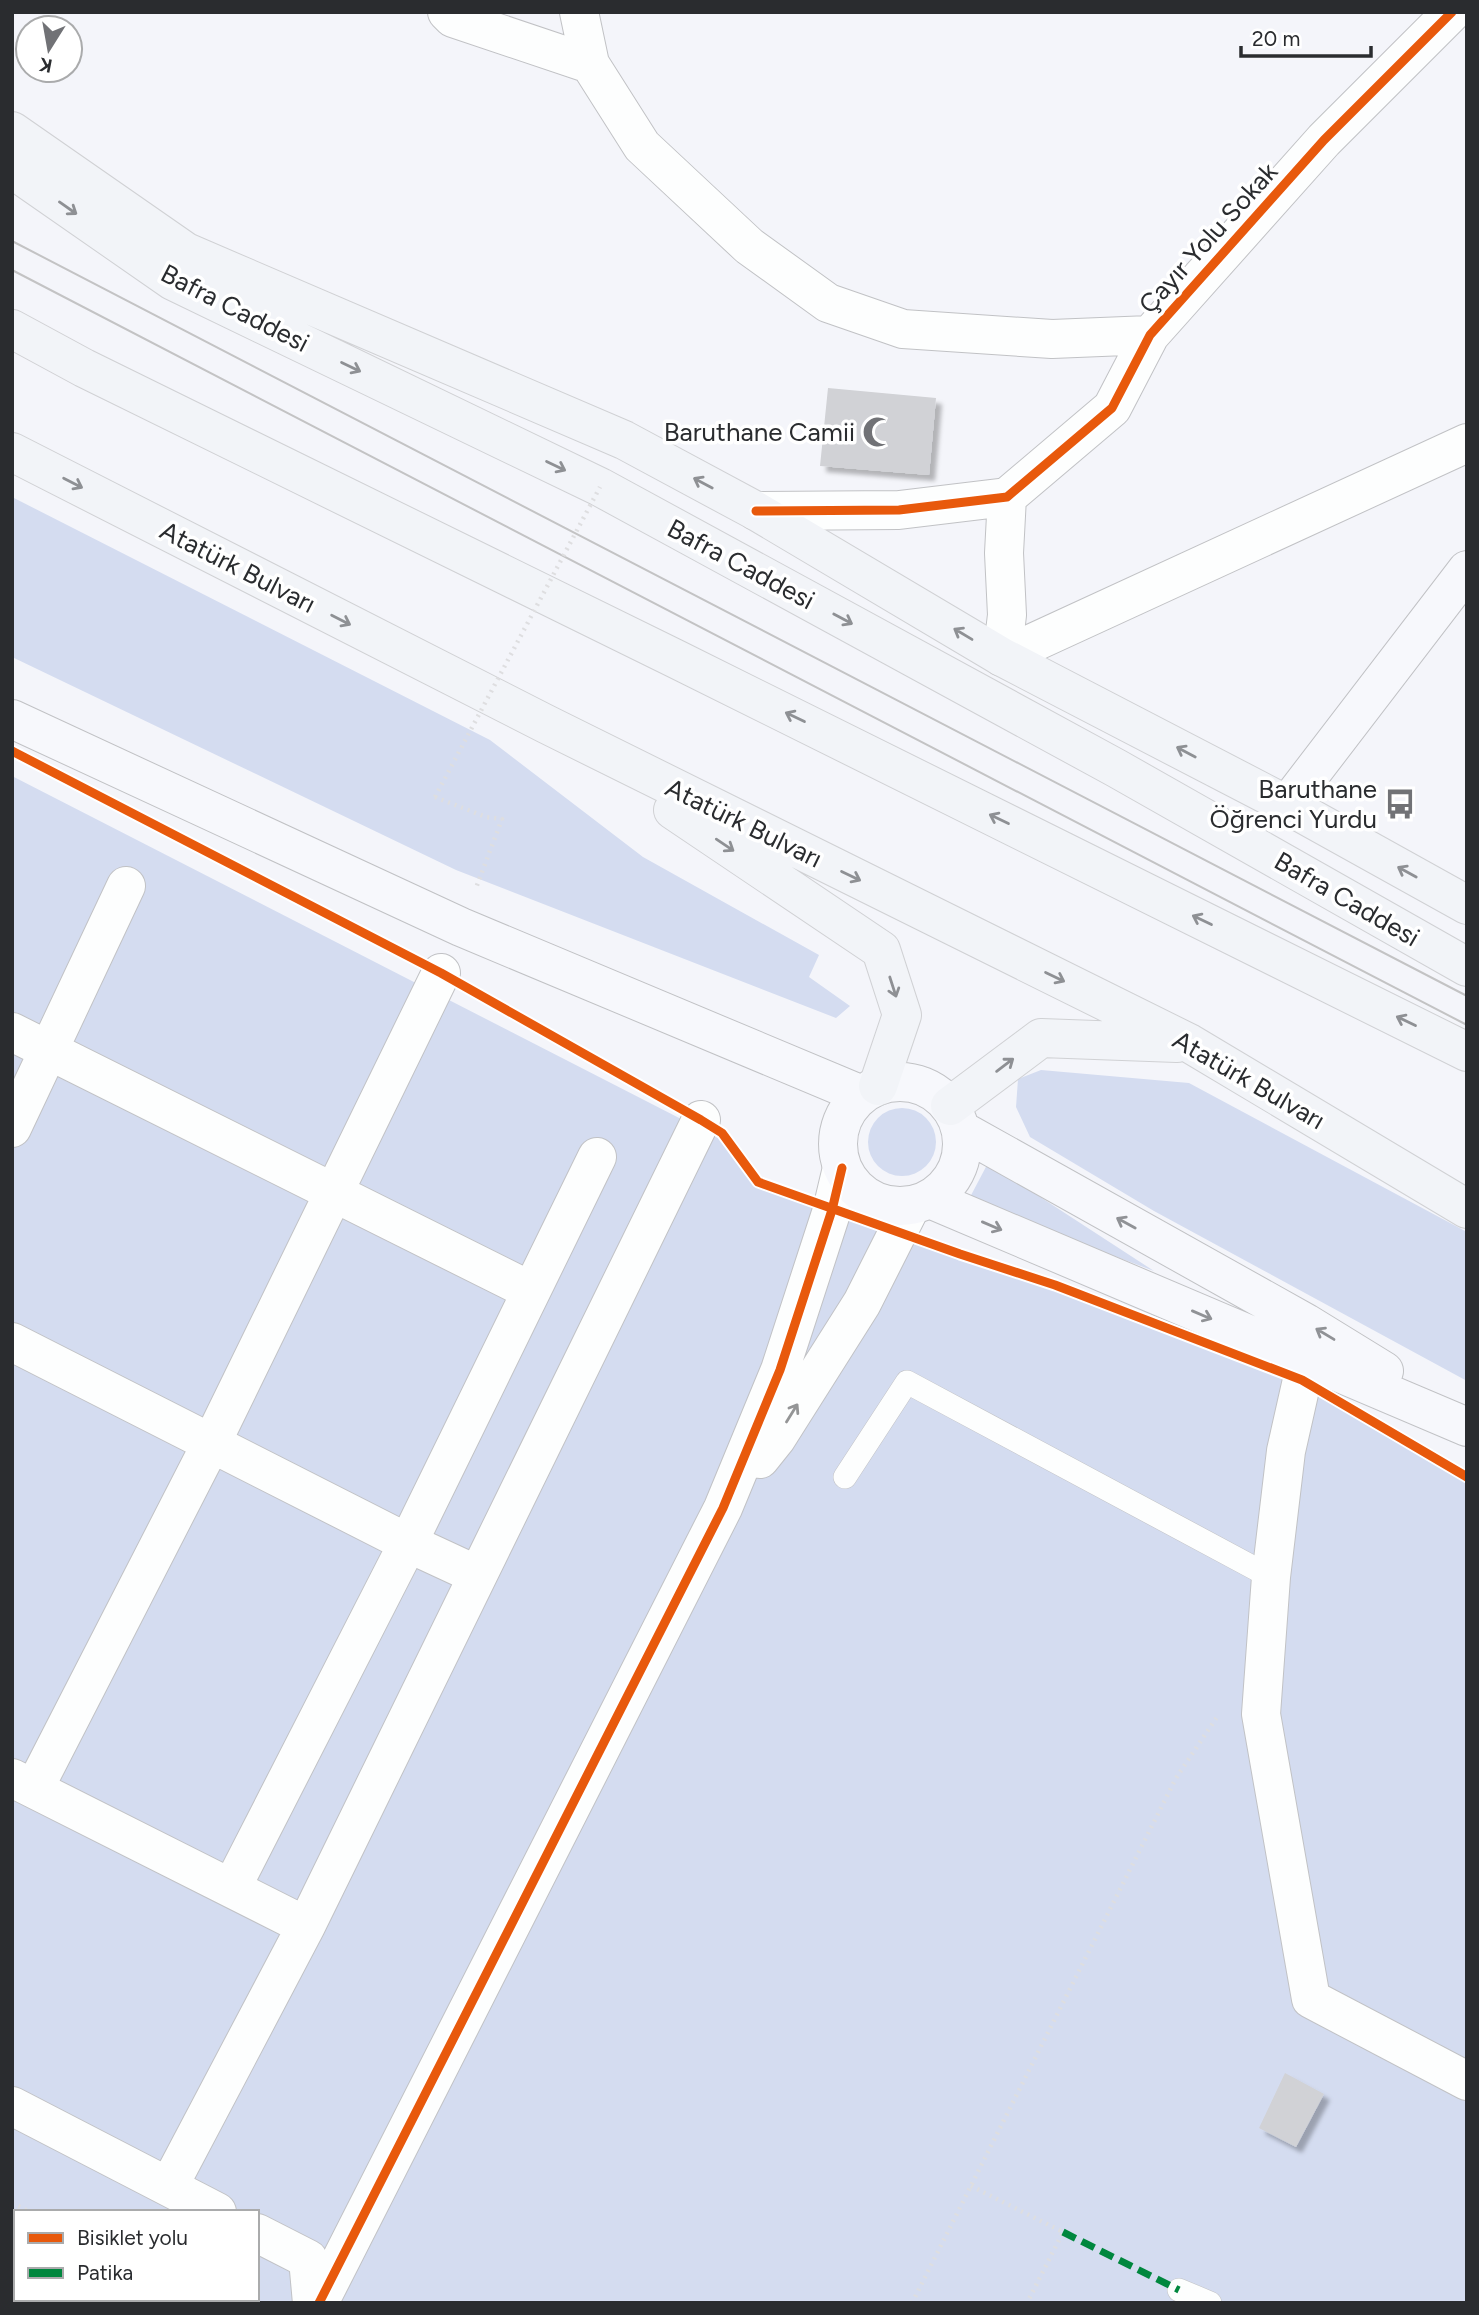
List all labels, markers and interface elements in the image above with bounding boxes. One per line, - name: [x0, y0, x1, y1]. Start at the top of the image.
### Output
- north arrow: [14, 14, 84, 84]
- scale bar: [1241, 14, 1370, 58]
- text: 20 m: [1252, 26, 1300, 51]
- text: K: [37, 53, 54, 78]
- street label: Çayır Yolu Sokak: [1132, 156, 1284, 320]
- one-way arrow: [58, 201, 77, 215]
- street label: Bafra Caddesi: [156, 257, 314, 359]
- one-way arrow: [340, 361, 361, 374]
- mosque icon: Baruthane Camii: [861, 415, 895, 449]
- place label: Baruthane Camii: [664, 416, 855, 448]
- one-way arrow: [545, 460, 566, 473]
- one-way arrow: [693, 475, 714, 489]
- one-way arrow: [62, 477, 83, 491]
- street label: Bafra Caddesi: [662, 512, 820, 616]
- street label: Atatürk Bulvarı: [155, 514, 321, 620]
- one-way arrow: [832, 613, 853, 626]
- one-way arrow: [330, 614, 351, 627]
- one-way arrow: [954, 626, 974, 640]
- one-way arrow: [785, 710, 806, 724]
- one-way arrow: [1176, 745, 1196, 759]
- street label: Atatürk Bulvarı: [660, 771, 828, 875]
- place label: Baruthane Öğrenci Yurdu: [1210, 773, 1377, 835]
- bus stop icon: Baruthane Öğrenci Yurdu: [1383, 787, 1417, 821]
- one-way arrow: [989, 811, 1010, 825]
- one-way arrow: [715, 837, 734, 852]
- street label: Bafra Caddesi: [1269, 845, 1425, 953]
- one-way arrow: [1398, 865, 1418, 879]
- one-way arrow: [840, 869, 861, 883]
- one-way arrow: [1193, 912, 1213, 926]
- one-way arrow: [1044, 970, 1065, 984]
- one-way arrow: [887, 976, 900, 998]
- one-way arrow: [1396, 1013, 1417, 1027]
- street label: Atatürk Bulvarı: [1167, 1024, 1331, 1136]
- one-way arrow: [995, 1058, 1013, 1073]
- one-way arrow: [1117, 1216, 1137, 1230]
- one-way arrow: [981, 1220, 1003, 1233]
- one-way arrow: [1191, 1309, 1212, 1322]
- one-way arrow: [1315, 1327, 1335, 1341]
- one-way arrow: [785, 1404, 799, 1423]
- legend: [14, 2210, 259, 2301]
- text: Bisiklet yolu: [77, 2225, 188, 2250]
- text: Patika: [77, 2260, 133, 2285]

